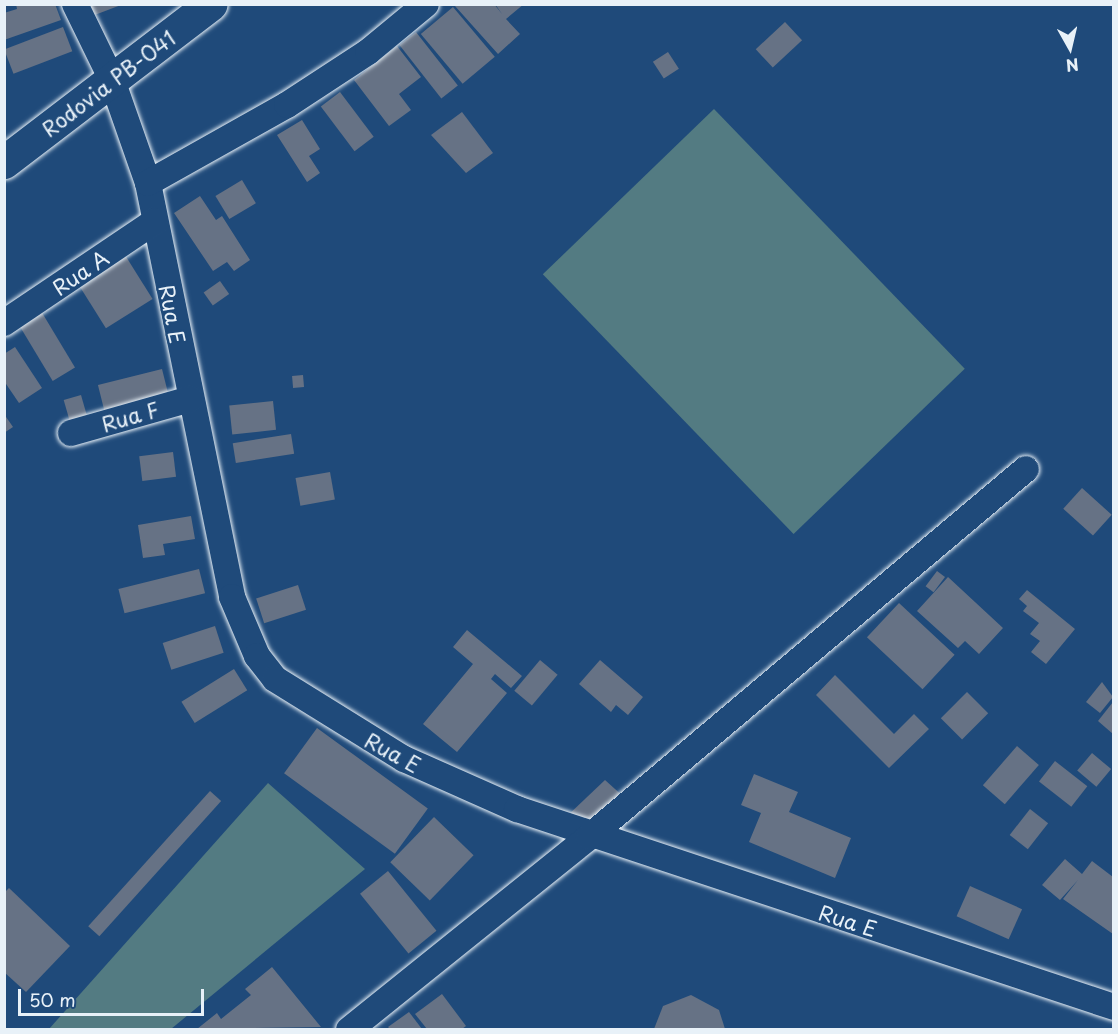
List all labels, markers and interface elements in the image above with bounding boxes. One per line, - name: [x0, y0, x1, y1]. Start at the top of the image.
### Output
- north arrow: [1040, 18, 1100, 78]
- street label: Rodovia PB-041: [37, 25, 179, 141]
- text: N: [1065, 53, 1080, 79]
- street label: Rua A: [47, 244, 113, 300]
- street label: Rua E: [155, 282, 191, 346]
- street label: Rua F: [98, 396, 162, 436]
- street label: Rua E: [360, 726, 426, 778]
- street label: Rua E: [815, 899, 881, 941]
- scale bar: [21, 977, 207, 1015]
- text: 50 m: [29, 986, 76, 1013]

